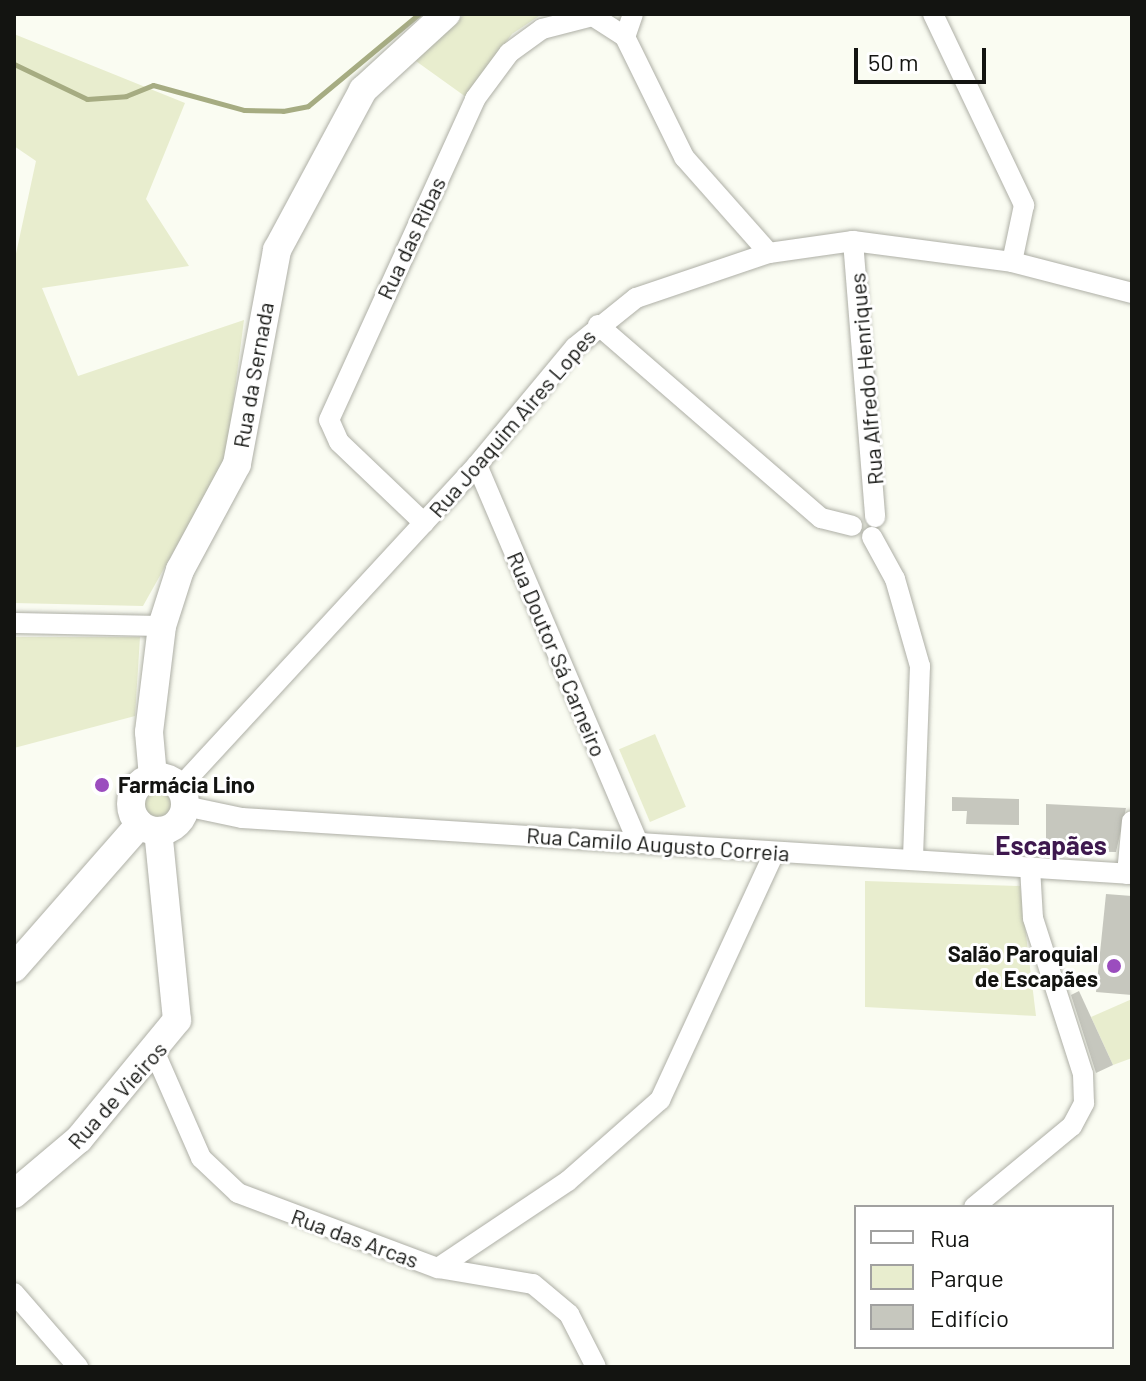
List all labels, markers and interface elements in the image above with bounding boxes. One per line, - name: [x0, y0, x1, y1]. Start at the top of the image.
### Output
- scale bar: [858, 32, 990, 82]
- text: 50 m: [868, 47, 919, 76]
- street label: Rua das Ribas: [371, 173, 451, 303]
- street label: Rua Alfredo Henriques: [844, 272, 888, 486]
- street label: Rua da Sernada: [227, 300, 279, 450]
- street label: Rua Joaquim Aires Lopes: [423, 323, 601, 523]
- street label: Rua Doutor Sá Carneiro: [502, 548, 612, 760]
- place label: Farmácia Lino: [118, 772, 255, 798]
- marker: Farmácia Lino: [93, 776, 111, 794]
- street label: Rua Camilo Augusto Correia: [526, 822, 790, 866]
- district label: Escapães: [995, 829, 1107, 861]
- place label: Salão Paroquial de Escapães: [948, 940, 1098, 992]
- marker: Salão Paroquial de Escapães: [1105, 957, 1123, 975]
- street label: Rua de Vieiros: [62, 1036, 172, 1154]
- street label: Rua das Arcas: [288, 1203, 422, 1273]
- legend: [854, 1205, 1114, 1349]
- text: Rua: [930, 1223, 970, 1252]
- text: Parque: [930, 1263, 1004, 1292]
- text: Edifício: [930, 1303, 1009, 1332]

